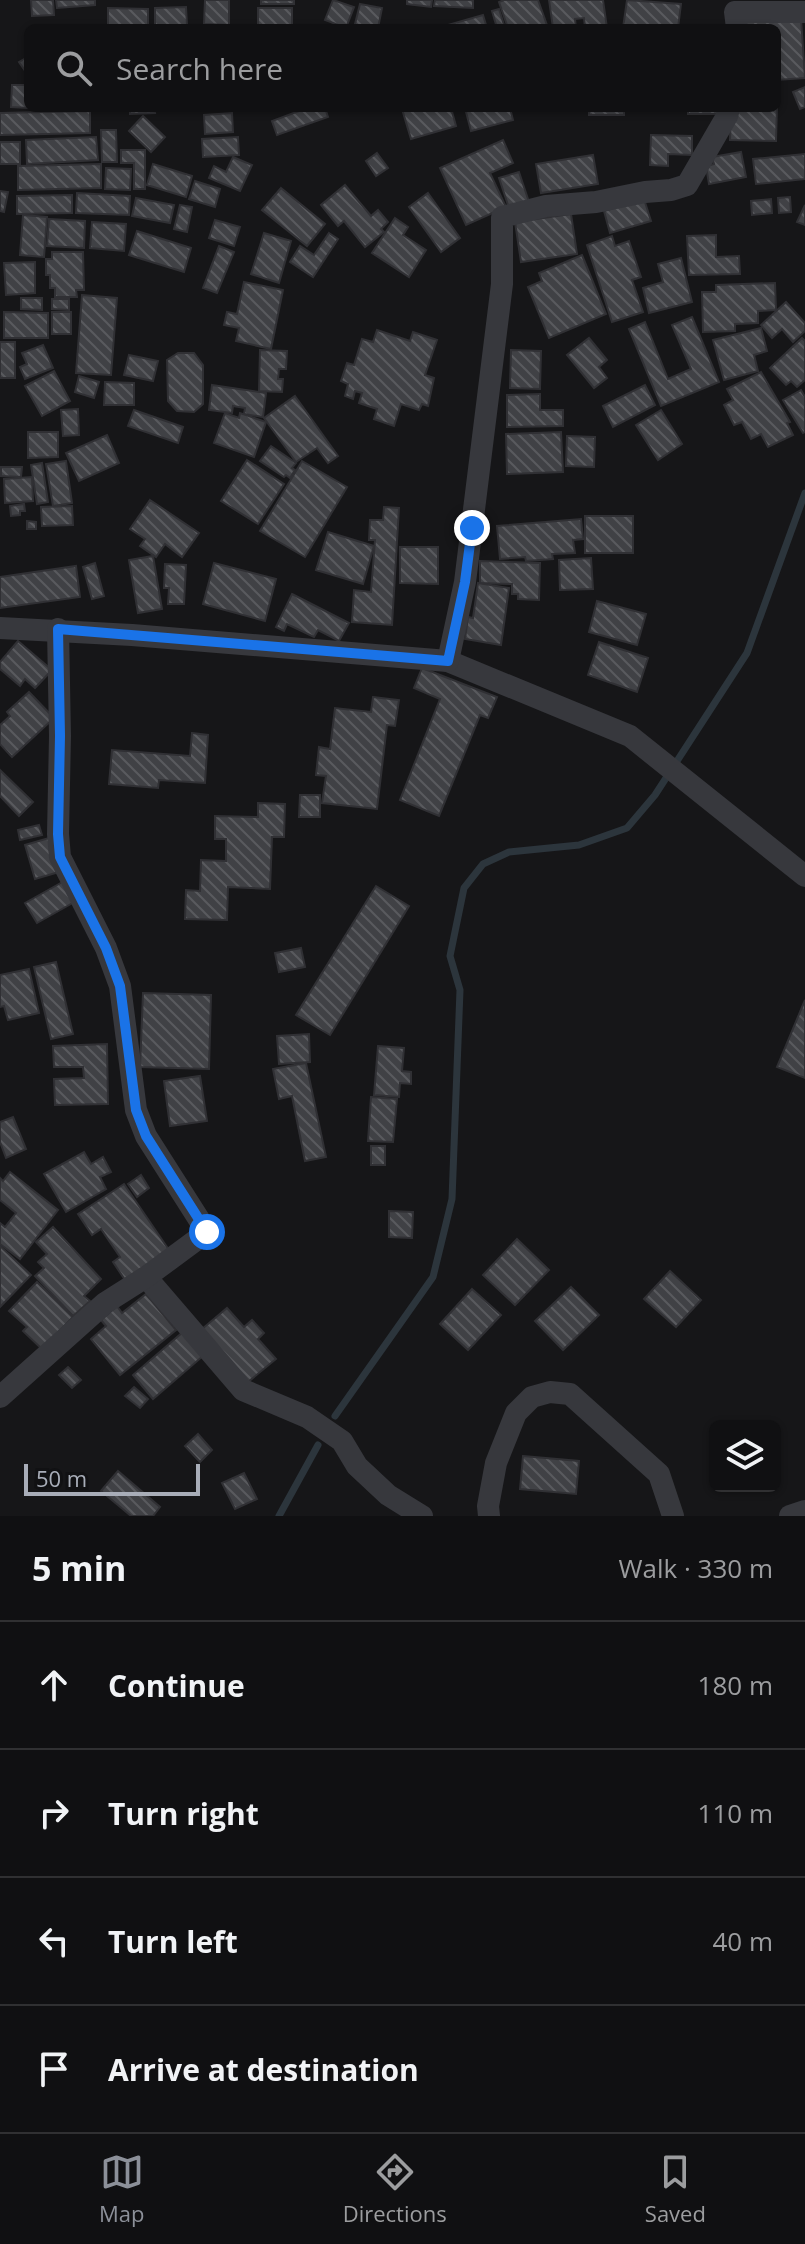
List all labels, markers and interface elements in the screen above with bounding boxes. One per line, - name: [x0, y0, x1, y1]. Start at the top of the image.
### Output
- search box: [24, 24, 781, 112]
- icon: search: [52, 46, 96, 90]
- text: Search here: [116, 48, 283, 89]
- route end: [454, 510, 490, 546]
- route start: [189, 1214, 225, 1250]
- map controls: [709, 1420, 781, 1492]
- button: layers: [709, 1420, 781, 1492]
- scale bar: [24, 1460, 200, 1496]
- text: 50 m: [36, 1463, 87, 1493]
- text: 5 min: [32, 1545, 126, 1591]
- text: Walk · 330 m: [619, 1550, 773, 1586]
- icon: ahead: [32, 1663, 76, 1707]
- text: Continue: [108, 1665, 245, 1706]
- text: 180 m: [698, 1667, 773, 1703]
- icon: right: [32, 1791, 76, 1835]
- text: Turn right: [108, 1793, 259, 1834]
- text: 110 m: [698, 1795, 773, 1831]
- icon: left: [32, 1919, 76, 1963]
- text: Turn left: [108, 1921, 238, 1962]
- text: 40 m: [712, 1923, 773, 1959]
- icon: arrive: [32, 2047, 76, 2091]
- text: Arrive at destination: [108, 2049, 419, 2090]
- tab: Map: [99, 2150, 145, 2228]
- tab: Directions: [343, 2150, 447, 2228]
- tab: Saved: [645, 2150, 706, 2228]

